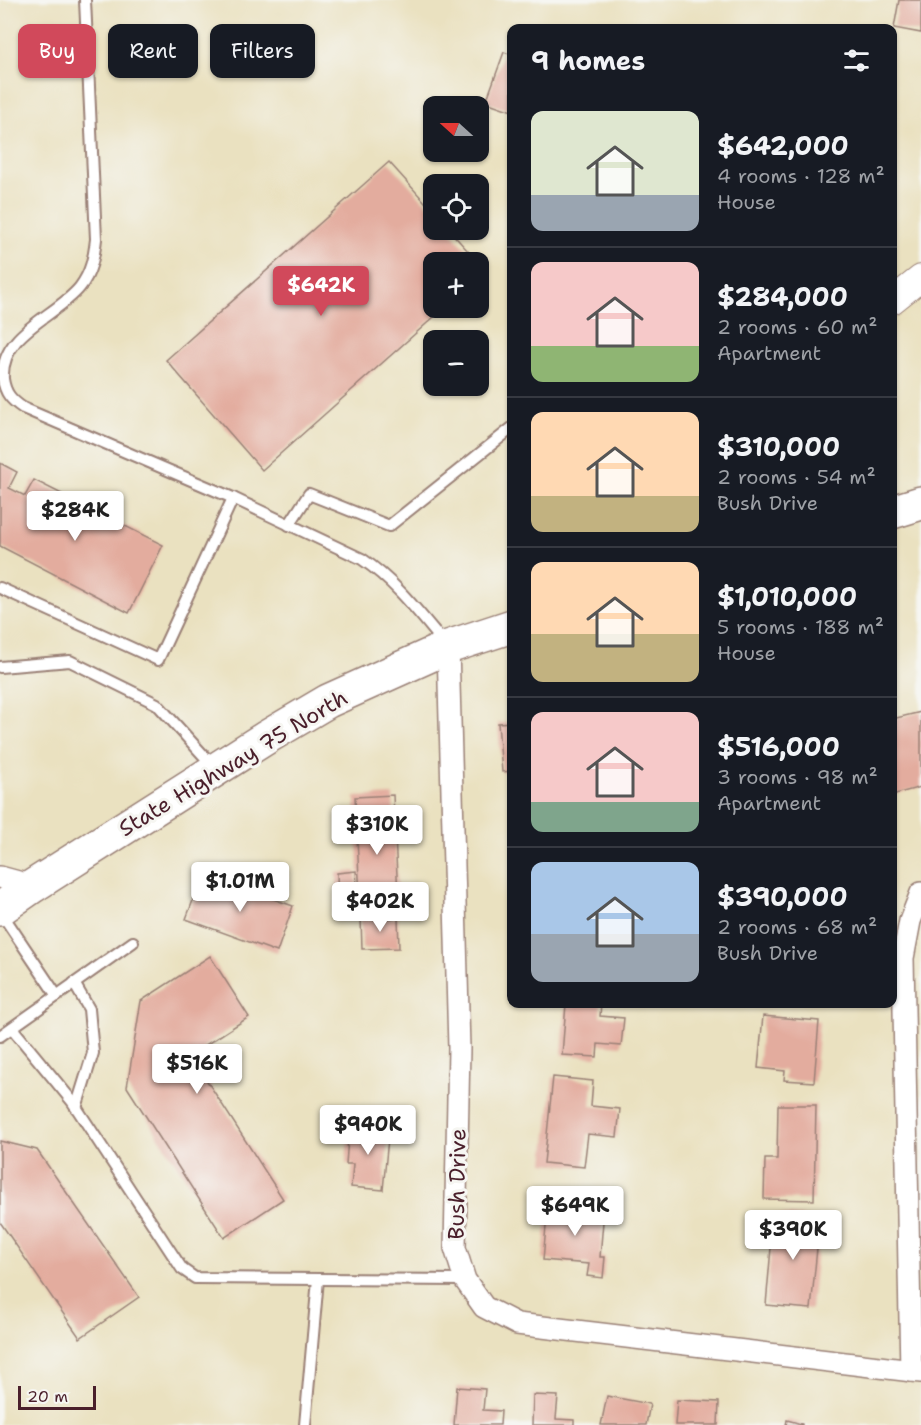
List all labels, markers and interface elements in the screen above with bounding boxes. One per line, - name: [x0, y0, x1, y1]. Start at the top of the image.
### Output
- chip: Buy: [18, 24, 96, 78]
- chip: Rent: [108, 24, 198, 78]
- chip: Filters: [210, 24, 315, 78]
- text: 9 homes: [531, 43, 645, 78]
- icon: filters: [840, 44, 873, 77]
- north arrow: [423, 96, 489, 162]
- map controls: [423, 96, 489, 396]
- text: $642,000: [717, 128, 849, 163]
- icon: home: [579, 135, 651, 207]
- text: 4 rooms · 128 m²: [717, 163, 885, 189]
- button: locate: [423, 174, 489, 240]
- text: House: [717, 189, 776, 215]
- button: +: [423, 252, 489, 318]
- pin: $642K: [279, 266, 363, 317]
- text: $642K: [287, 272, 355, 298]
- text: $284,000: [717, 279, 848, 314]
- icon: home: [579, 286, 651, 358]
- text: 2 rooms · 60 m²: [717, 314, 877, 340]
- button: −: [423, 330, 489, 396]
- text: Apartment: [717, 340, 821, 366]
- text: $310,000: [717, 429, 840, 464]
- icon: home: [579, 436, 651, 508]
- text: 2 rooms · 54 m²: [717, 464, 876, 490]
- text: Bush Drive: [717, 490, 818, 516]
- pin: $284K: [33, 491, 117, 542]
- text: $284K: [41, 497, 109, 523]
- text: $1,010,000: [717, 579, 857, 614]
- icon: home: [579, 586, 651, 658]
- text: 5 rooms · 188 m²: [717, 614, 884, 640]
- text: House: [717, 640, 776, 666]
- street label: State Highway 75 North: [113, 683, 353, 843]
- text: $516,000: [717, 729, 840, 764]
- icon: home: [579, 736, 651, 808]
- text: 3 rooms · 98 m²: [717, 764, 878, 790]
- text: Apartment: [717, 790, 821, 816]
- pin: $310K: [335, 805, 419, 856]
- text: $310K: [346, 811, 408, 837]
- pin: $1.01M: [191, 862, 289, 913]
- text: $1.01M: [205, 868, 275, 894]
- text: $390,000: [717, 879, 848, 914]
- pin: $402K: [338, 882, 422, 933]
- icon: home: [579, 886, 651, 958]
- text: $402K: [346, 888, 414, 914]
- text: 2 rooms · 68 m²: [717, 914, 877, 940]
- text: Bush Drive: [717, 940, 818, 966]
- pin: $516K: [155, 1044, 239, 1095]
- text: $516K: [166, 1050, 228, 1076]
- pin: $940K: [326, 1105, 410, 1156]
- text: $940K: [334, 1111, 402, 1137]
- street label: Bush Drive: [442, 1128, 472, 1240]
- pin: $649K: [533, 1186, 617, 1237]
- text: $649K: [541, 1192, 609, 1218]
- pin: $390K: [751, 1210, 835, 1261]
- text: $390K: [759, 1216, 827, 1242]
- scale bar: [18, 1383, 96, 1410]
- text: 20 m: [27, 1386, 68, 1407]

